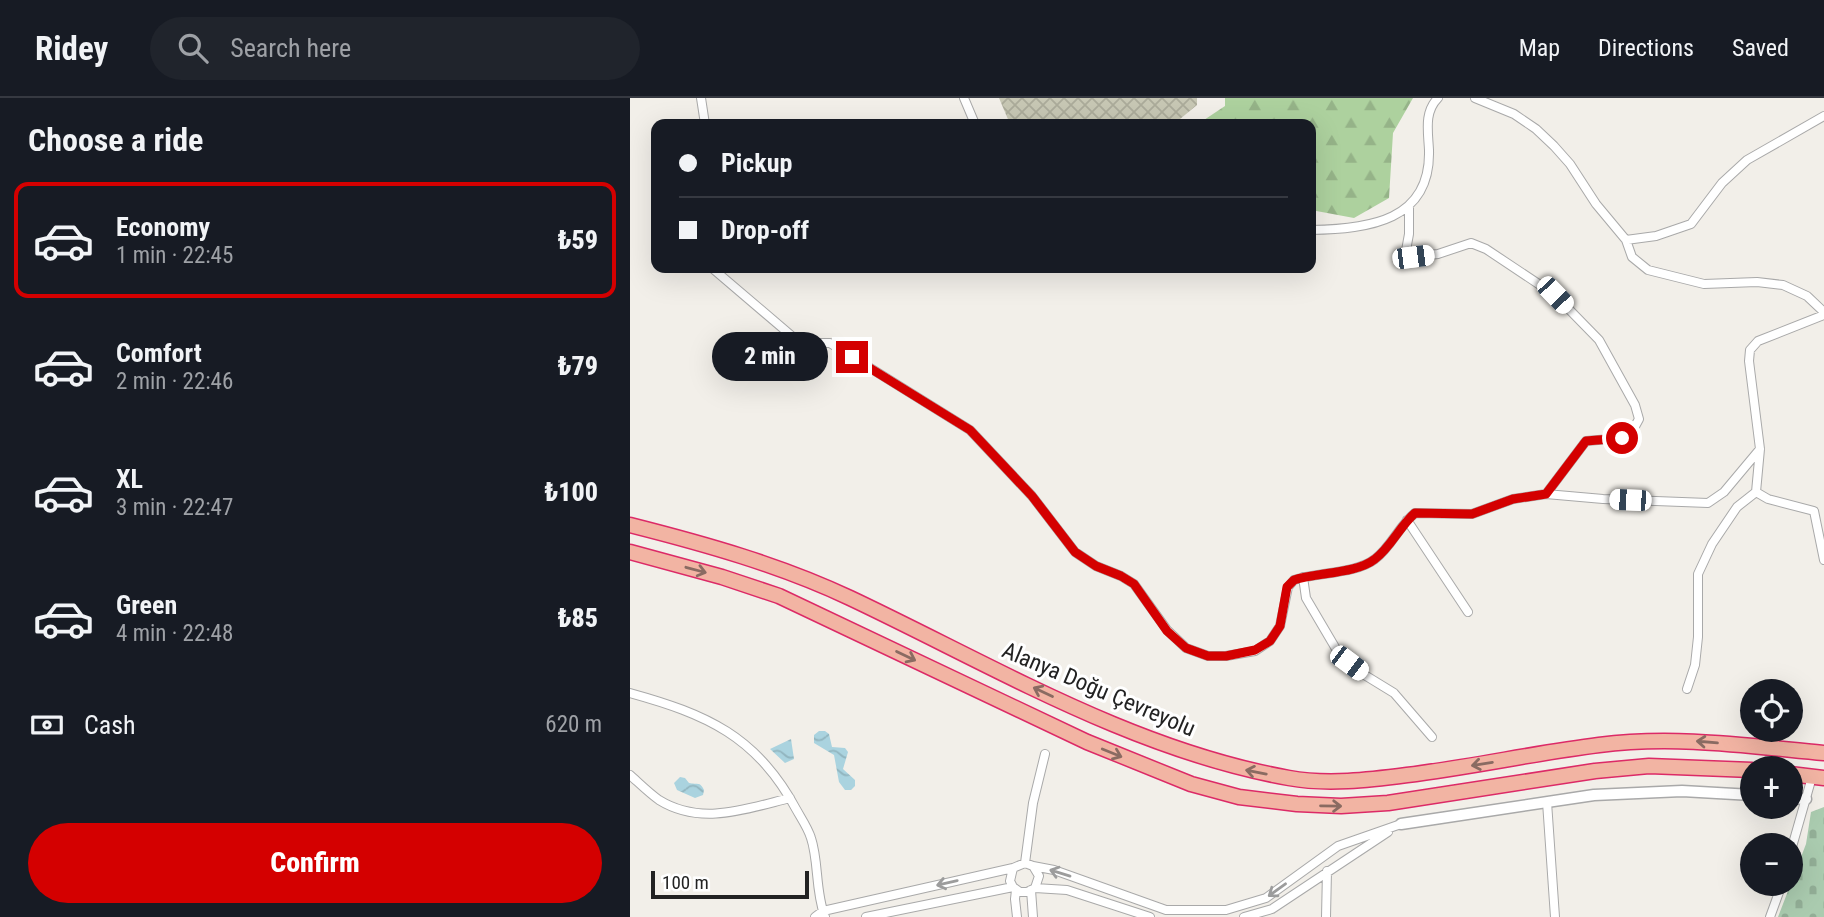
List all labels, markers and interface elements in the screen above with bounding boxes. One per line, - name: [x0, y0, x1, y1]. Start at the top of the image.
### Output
- search box: [150, 17, 640, 80]
- text: Ridey: [35, 29, 108, 68]
- icon: search: [174, 29, 212, 67]
- text: Search here: [230, 33, 351, 63]
- text: Map: [1519, 34, 1560, 62]
- text: Directions: [1598, 34, 1694, 62]
- text: Saved: [1732, 34, 1789, 62]
- text: Choose a ride: [28, 121, 203, 159]
- text: Pickup: [721, 148, 792, 178]
- icon: car: [32, 209, 95, 272]
- text: Economy: [116, 212, 210, 242]
- text: Drop-off: [721, 215, 809, 245]
- text: ₺59: [557, 225, 598, 255]
- text: 1 min · 22:45: [116, 242, 233, 269]
- car: [1391, 244, 1436, 270]
- car: [1533, 273, 1578, 317]
- callout: 2 min: [712, 332, 828, 382]
- icon: car: [32, 335, 95, 398]
- text: Comfort: [116, 338, 202, 368]
- route end: [836, 341, 868, 373]
- text: 2 min: [744, 343, 796, 370]
- text: ₺79: [557, 351, 598, 381]
- text: 2 min · 22:46: [116, 368, 233, 395]
- route start: [1606, 422, 1638, 454]
- icon: car: [32, 461, 95, 524]
- text: XL: [116, 464, 143, 494]
- text: ₺100: [544, 477, 598, 507]
- car: [1609, 489, 1652, 511]
- text: 3 min · 22:47: [116, 494, 233, 521]
- one-way arrow: [685, 564, 707, 577]
- icon: car: [32, 587, 95, 650]
- text: Green: [116, 590, 177, 620]
- text: ₺85: [557, 603, 598, 633]
- text: 4 min · 22:48: [116, 620, 233, 647]
- street label: Alanya Doğu Çevreyolu: [998, 637, 1199, 742]
- car: [1326, 642, 1373, 684]
- one-way arrow: [895, 649, 916, 663]
- map controls: [1740, 679, 1803, 896]
- button: locate: [1740, 679, 1803, 742]
- one-way arrow: [1033, 685, 1054, 698]
- icon: cash: [28, 706, 66, 744]
- text: Cash: [84, 710, 136, 740]
- text: 620 m: [545, 711, 602, 738]
- one-way arrow: [1697, 735, 1719, 748]
- one-way arrow: [1100, 747, 1122, 760]
- button: +: [1740, 756, 1803, 819]
- one-way arrow: [1471, 758, 1493, 771]
- one-way arrow: [1245, 764, 1268, 778]
- one-way arrow: [1319, 799, 1342, 812]
- button: Confirm: [28, 823, 602, 903]
- button: −: [1740, 833, 1803, 896]
- one-way arrow: [1050, 866, 1072, 878]
- scale bar: [651, 868, 808, 900]
- text: 100 m: [662, 871, 709, 894]
- one-way arrow: [936, 877, 959, 890]
- one-way arrow: [1268, 883, 1287, 897]

